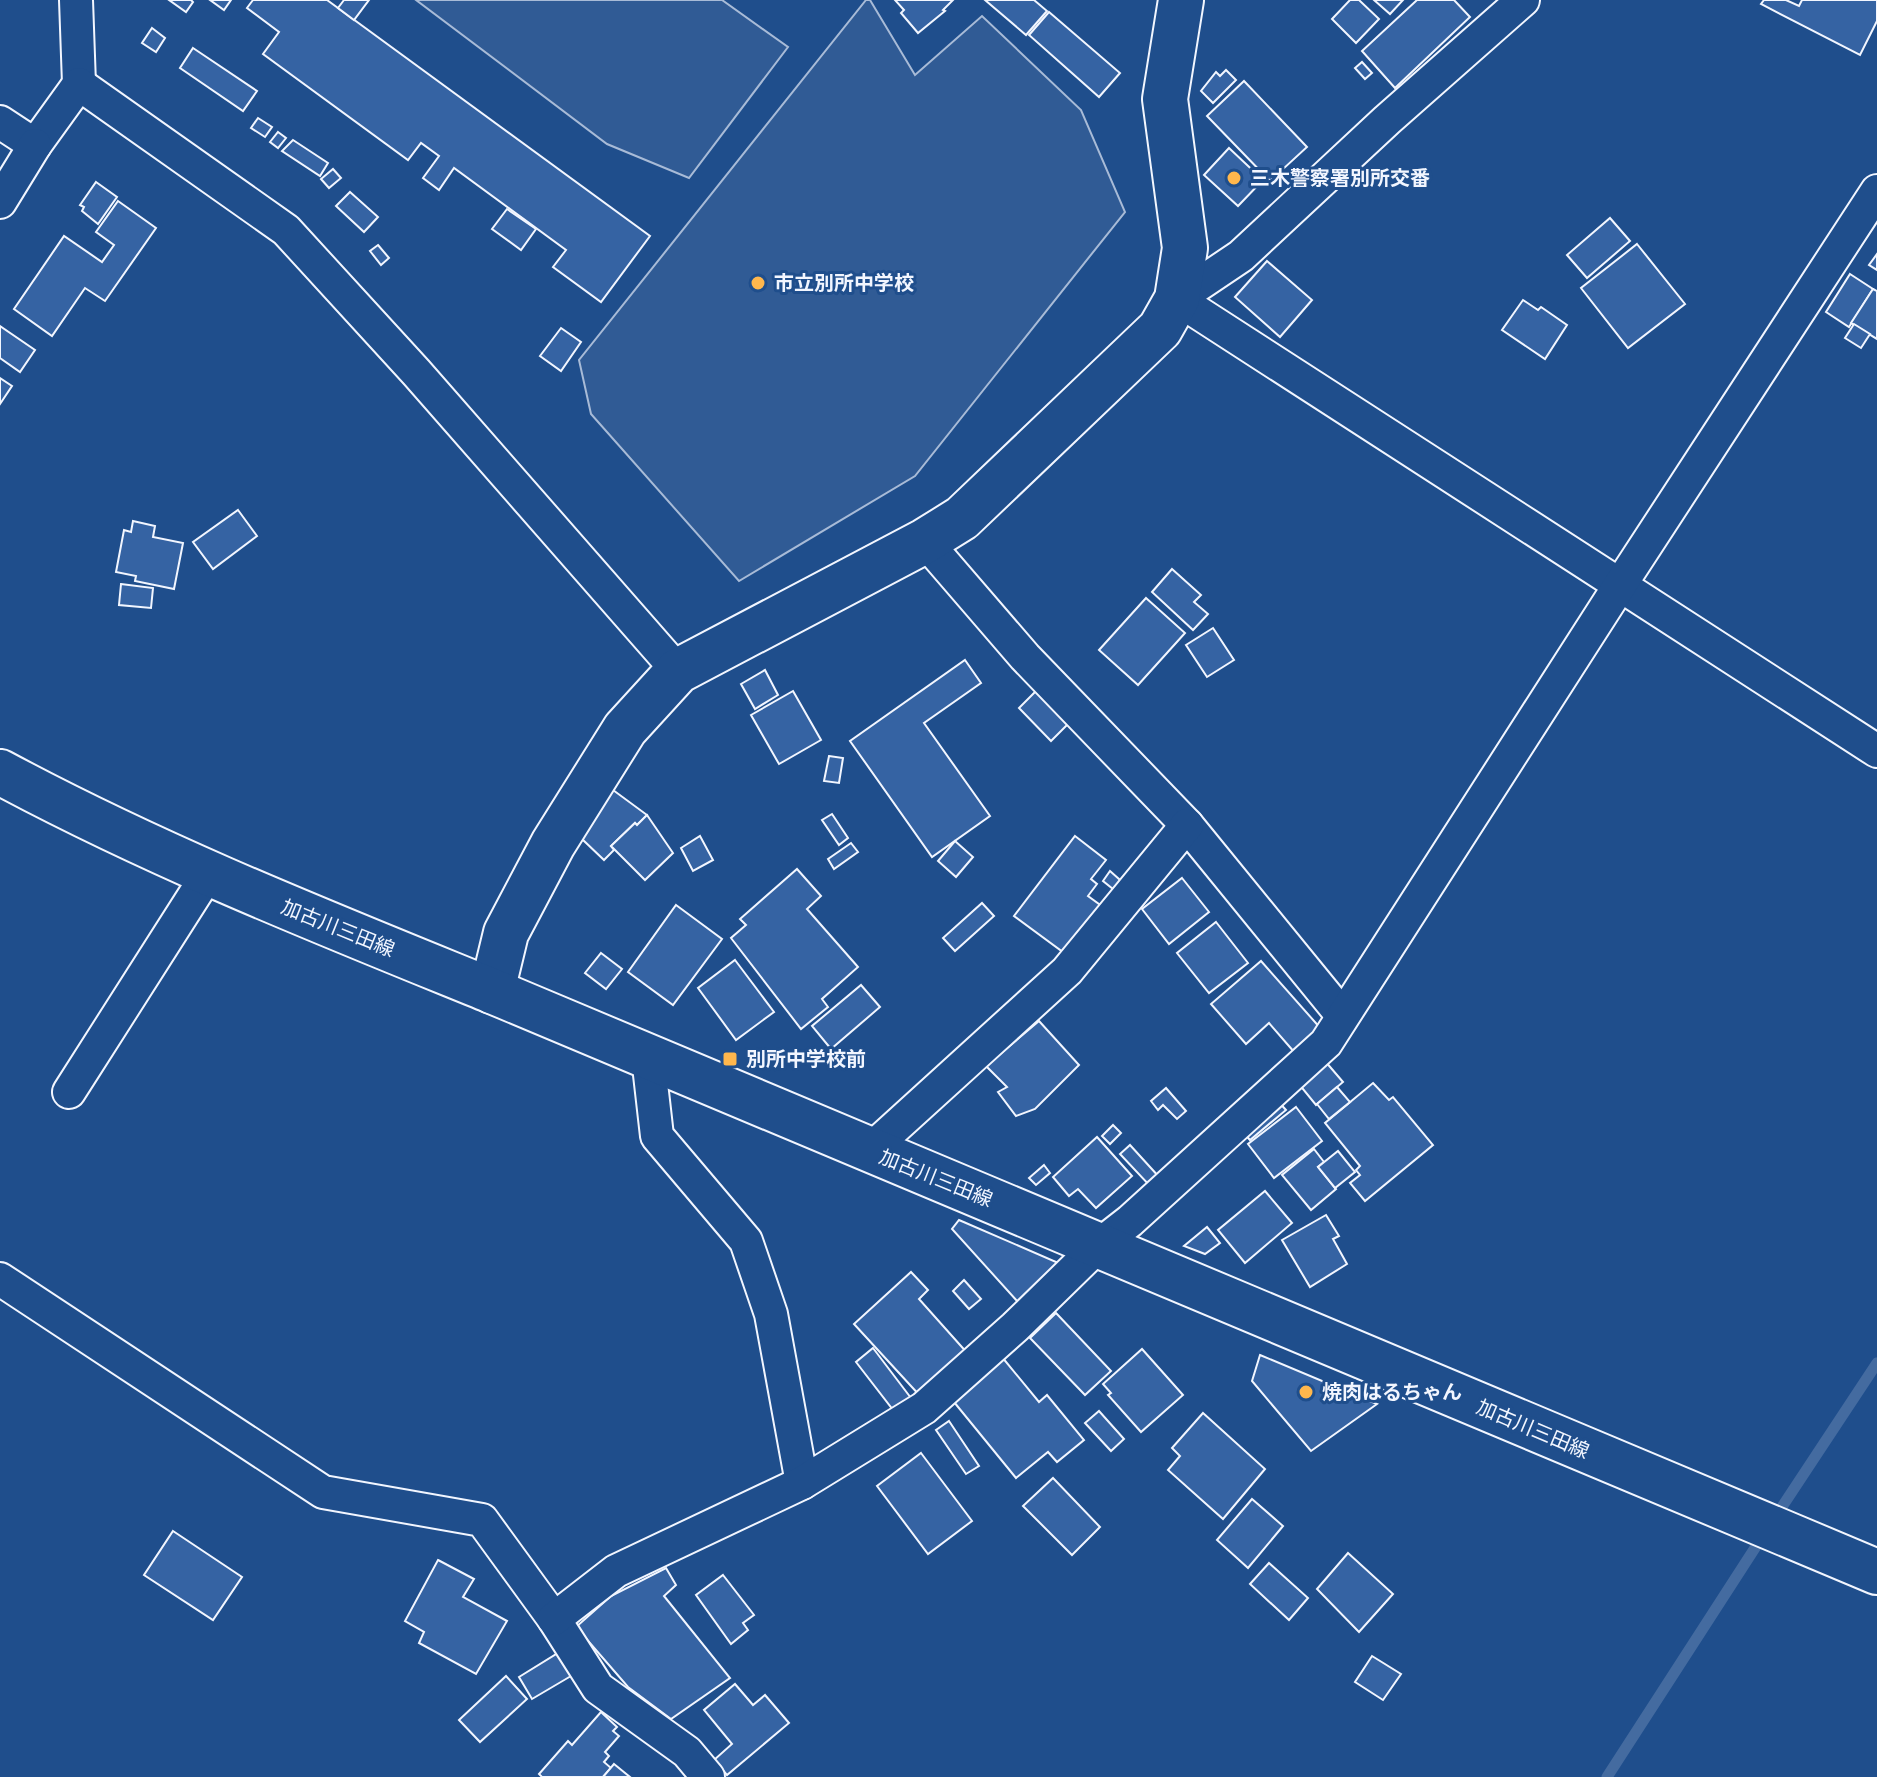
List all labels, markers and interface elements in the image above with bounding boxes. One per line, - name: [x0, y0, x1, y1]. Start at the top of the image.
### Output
- place label: 三木警察署別所交番: [1250, 166, 1430, 190]
- marker: 三木警察署別所交番: [1225, 169, 1243, 187]
- place label: 市立別所中学校: [774, 271, 914, 295]
- marker: 市立別所中学校: [749, 274, 767, 292]
- street label: 加古川三田線: [278, 894, 398, 962]
- place label: 別所中学校前: [746, 1047, 866, 1071]
- marker: 別所中学校前: [721, 1050, 739, 1068]
- street label: 加古川三田線: [876, 1144, 996, 1212]
- place label: 焼肉はるちゃん: [1322, 1380, 1462, 1404]
- marker: 焼肉はるちゃん: [1297, 1383, 1315, 1401]
- street label: 加古川三田線: [1473, 1395, 1593, 1463]

